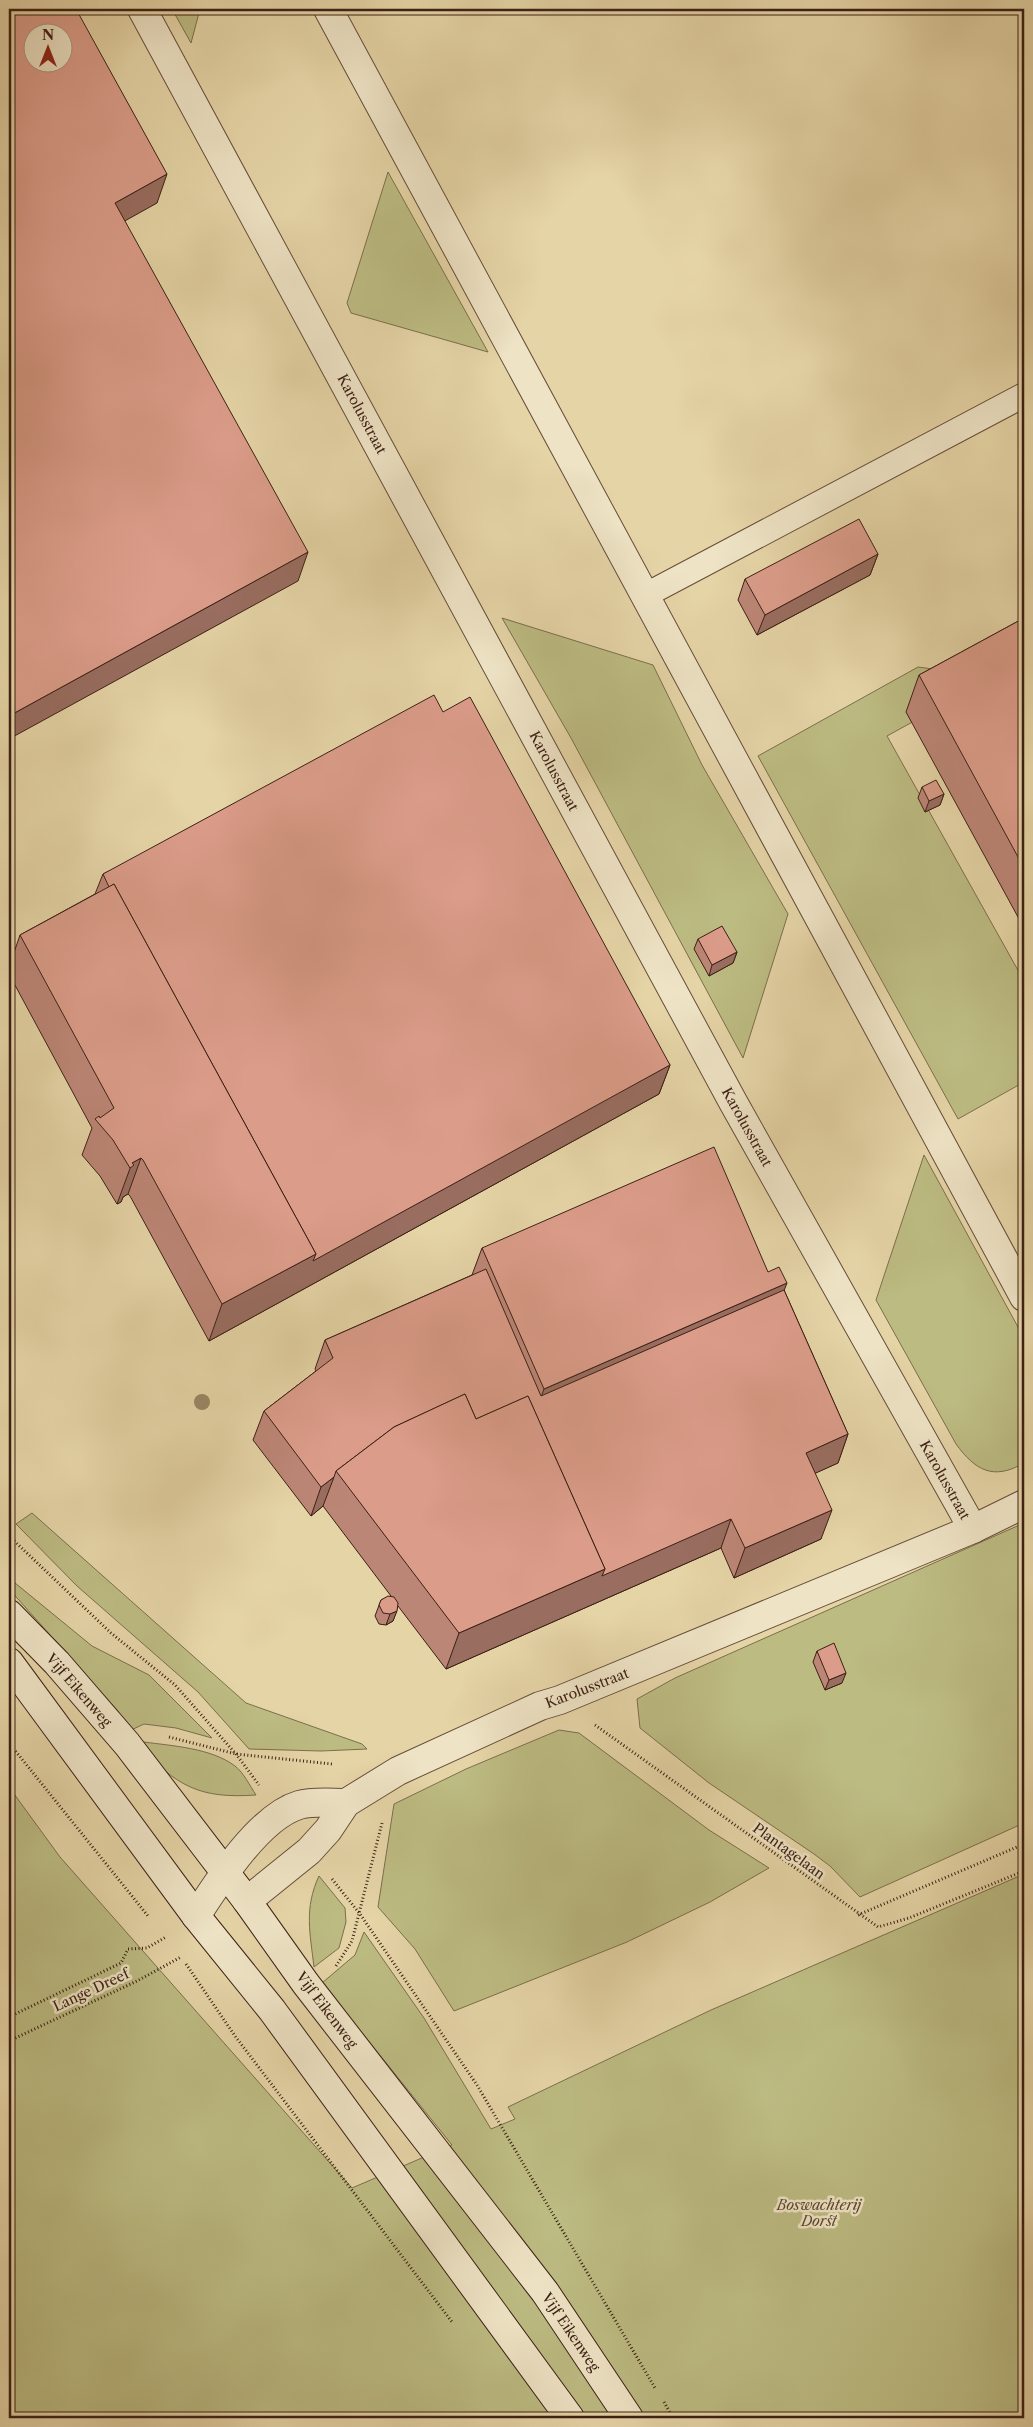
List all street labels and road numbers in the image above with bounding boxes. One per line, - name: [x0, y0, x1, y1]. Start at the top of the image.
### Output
- street label: Karolusstraat: [333, 371, 391, 457]
- street label: Karolusstraat: [525, 728, 583, 814]
- street label: Karolusstraat: [718, 1084, 776, 1170]
- street label: Karolusstraat: [916, 1437, 974, 1523]
- street label: Vijf Eikenweg: [42, 1649, 116, 1731]
- street label: Karolusstraat: [543, 1664, 631, 1712]
- street label: Plantagelaan: [749, 1819, 829, 1883]
- street label: Lange Dreef: [50, 1964, 134, 2015]
- street label: Vijf Eikenweg: [292, 1967, 362, 2052]
- street label: Vijf Eikenweg: [537, 2288, 604, 2375]

